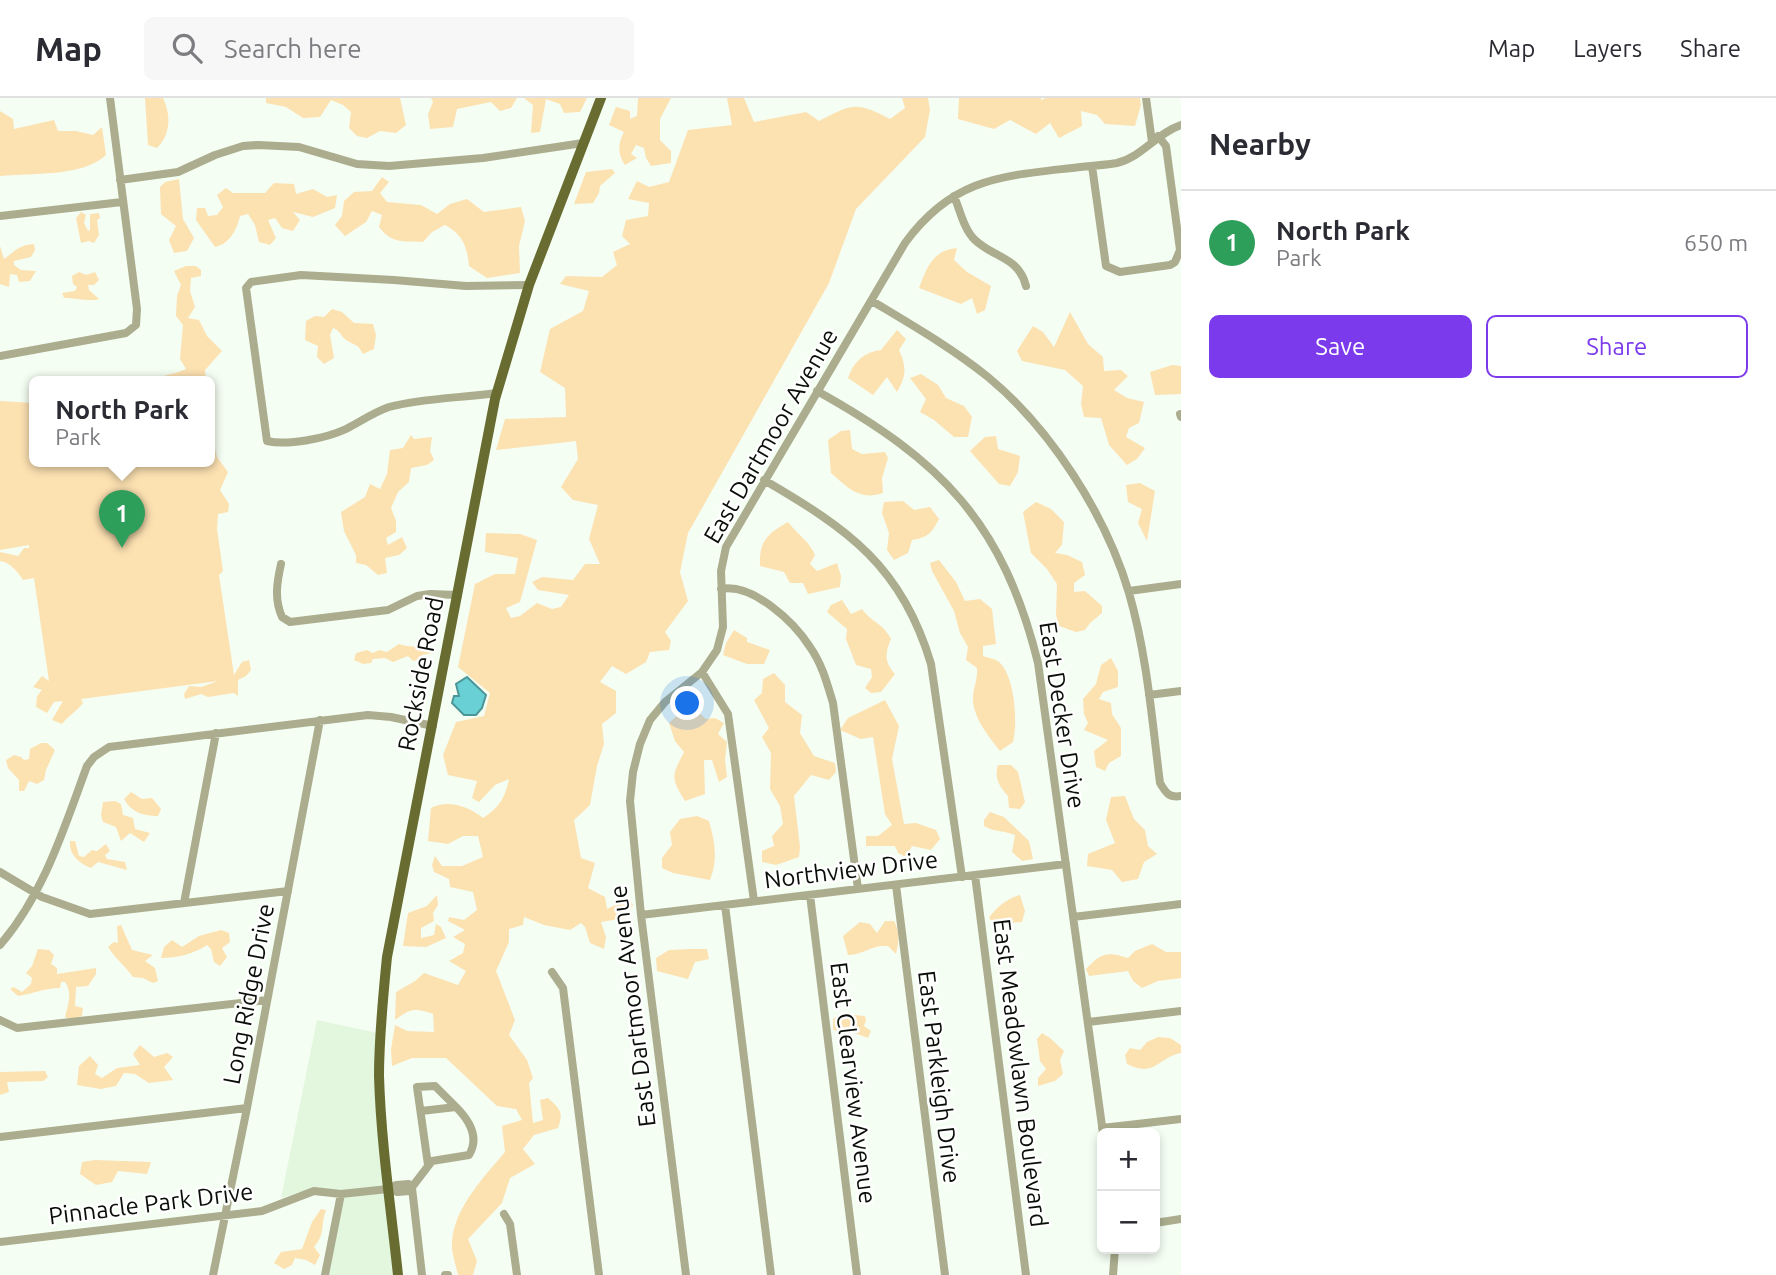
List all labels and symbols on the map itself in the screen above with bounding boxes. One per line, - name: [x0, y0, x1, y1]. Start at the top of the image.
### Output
- street label: East Dartmoor Avenue: [698, 324, 843, 548]
- pin: 1: [99, 490, 145, 548]
- street label: Rockside Road: [392, 594, 449, 753]
- street label: East Decker Drive: [1034, 620, 1091, 810]
- your location: [670, 686, 704, 720]
- street label: Northview Drive: [762, 845, 939, 894]
- street label: East Dartmoor Avenue: [604, 884, 661, 1128]
- street label: Long Ridge Drive: [218, 901, 279, 1086]
- street label: East Meadowlawn Boulevard: [988, 917, 1053, 1229]
- street label: East Clearview Avenue: [825, 961, 882, 1205]
- street label: East Parkleigh Drive: [913, 969, 966, 1185]
- street label: Pinnacle Park Drive: [47, 1178, 255, 1229]

